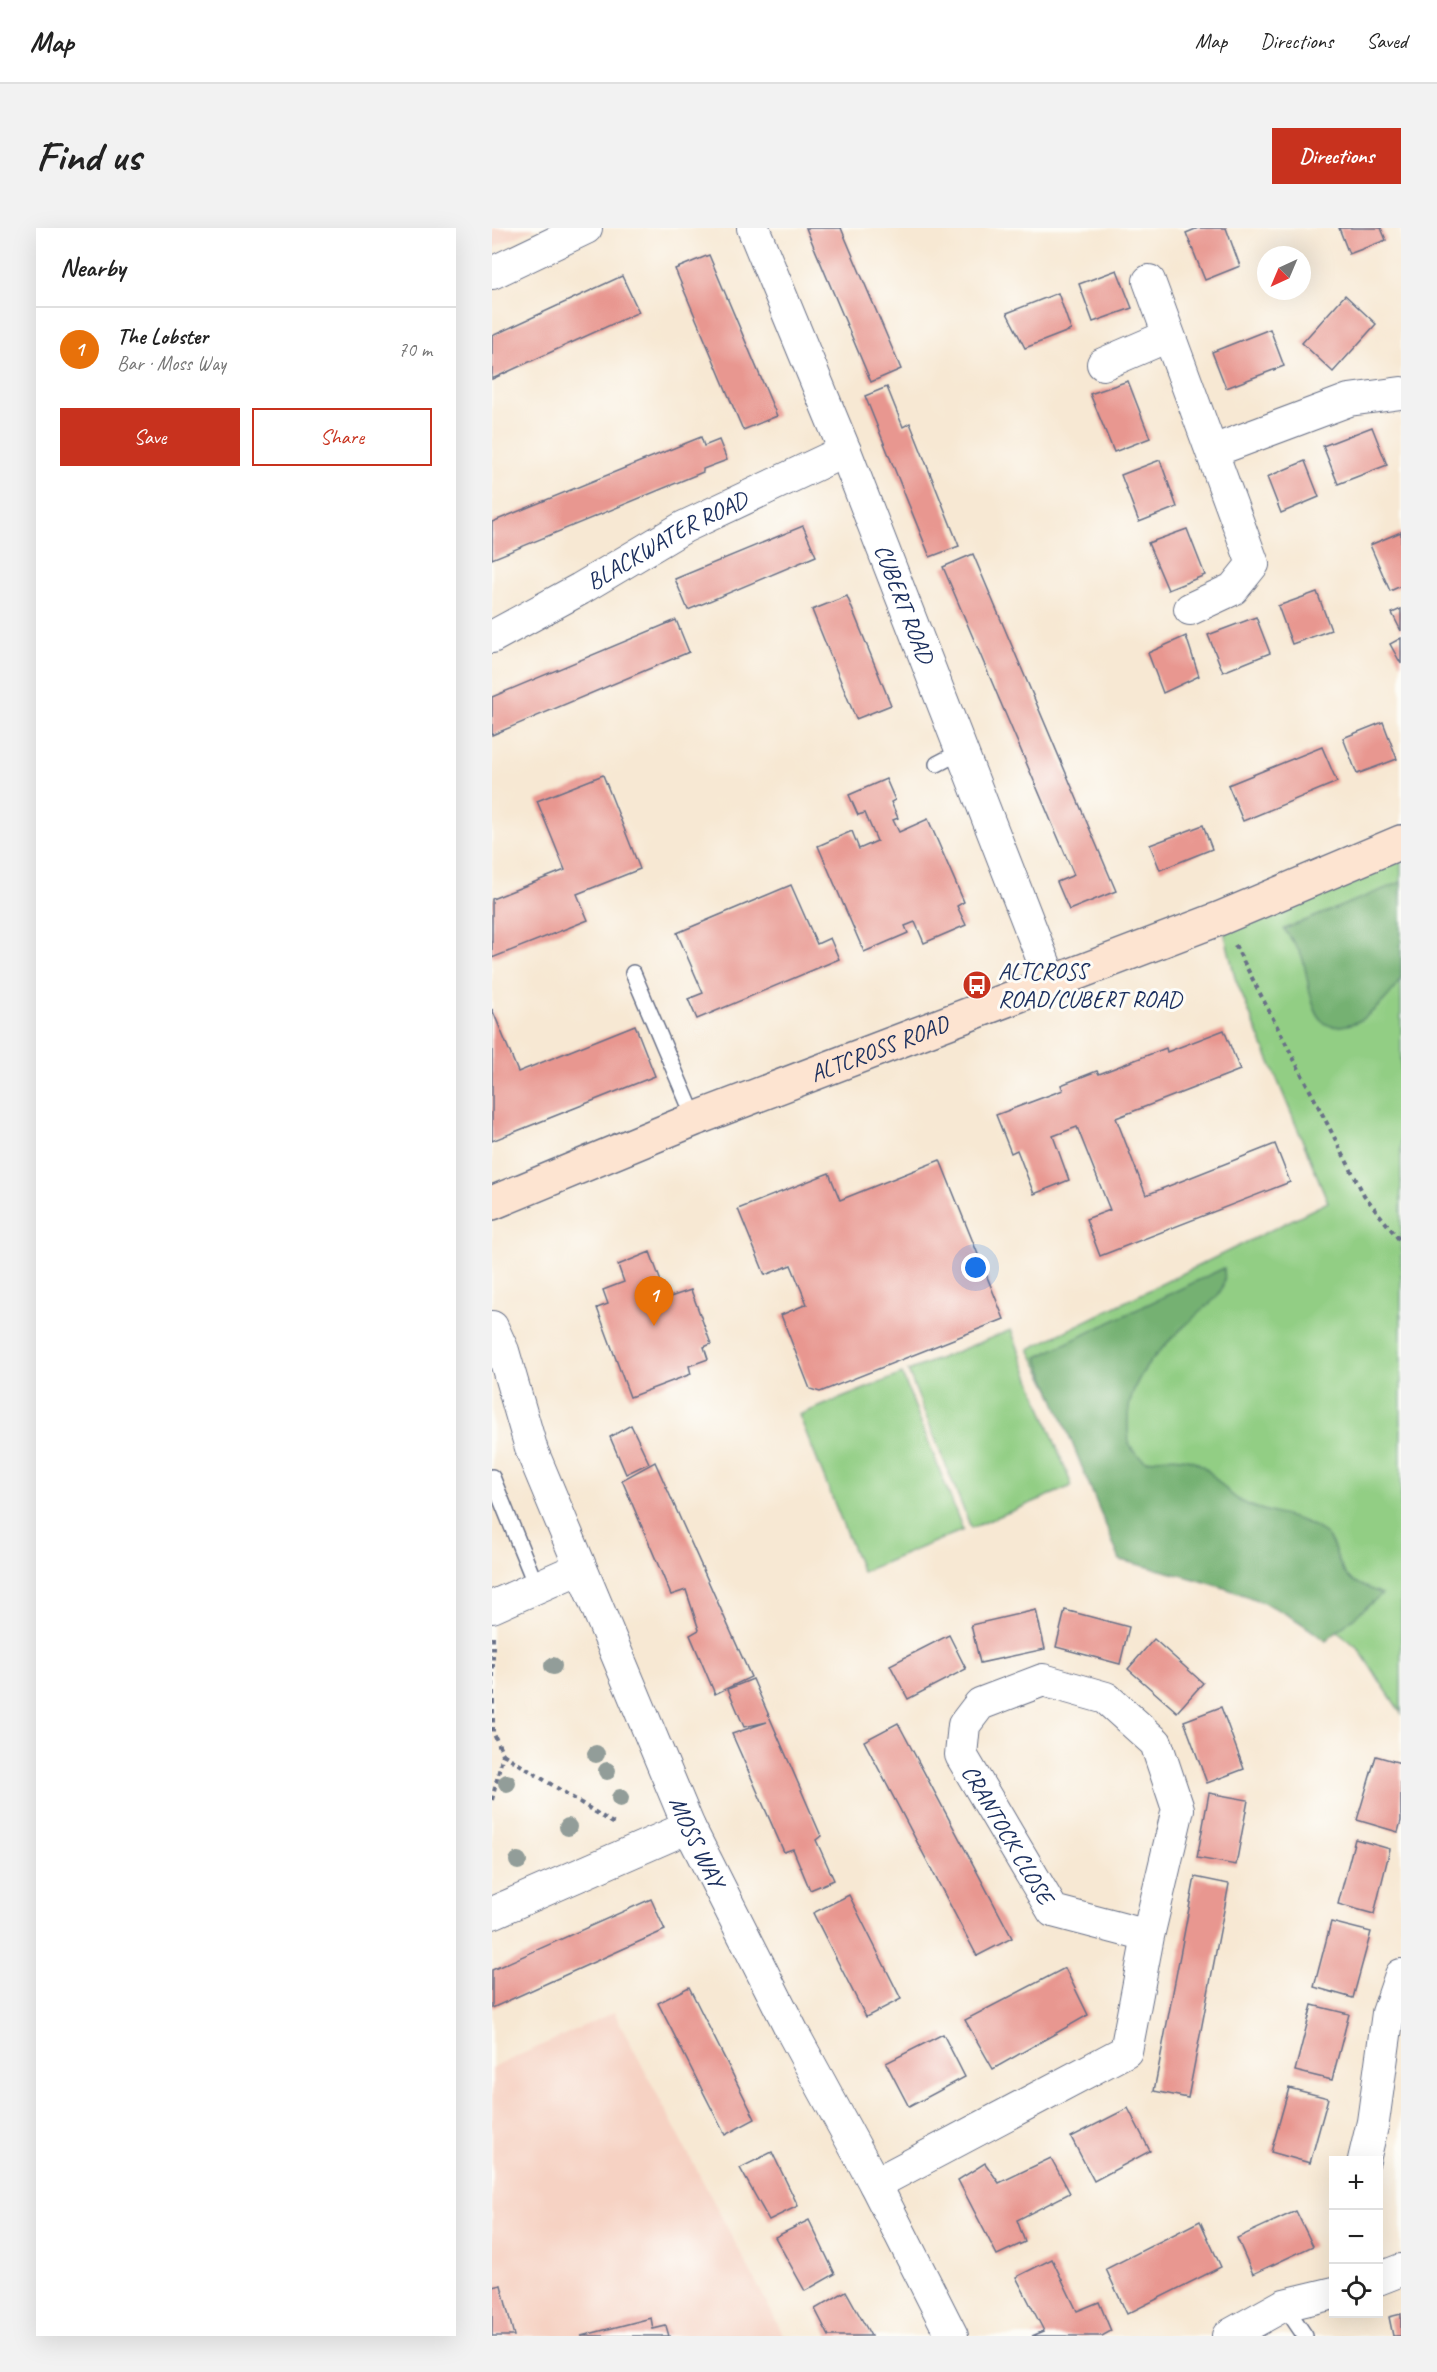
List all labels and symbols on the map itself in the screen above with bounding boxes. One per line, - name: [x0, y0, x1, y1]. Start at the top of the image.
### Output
- north arrow: [1257, 246, 1311, 300]
- street label: BLACKWATER ROAD: [581, 483, 754, 597]
- street label: CUBERT ROAD: [868, 540, 942, 669]
- place label: ALTCROSS ROAD/CUBERT ROAD: [998, 956, 1183, 1014]
- bus stop icon: ALTCROSS ROAD/CUBERT ROAD: [961, 969, 993, 1001]
- street label: ALTCROSS ROAD: [806, 1008, 955, 1089]
- your location: [961, 1253, 990, 1282]
- pin: 1: [634, 1276, 674, 1326]
- street label: CRANTOCK CLOSE: [955, 1759, 1062, 1912]
- street label: MOSS WAY: [663, 1792, 734, 1896]

